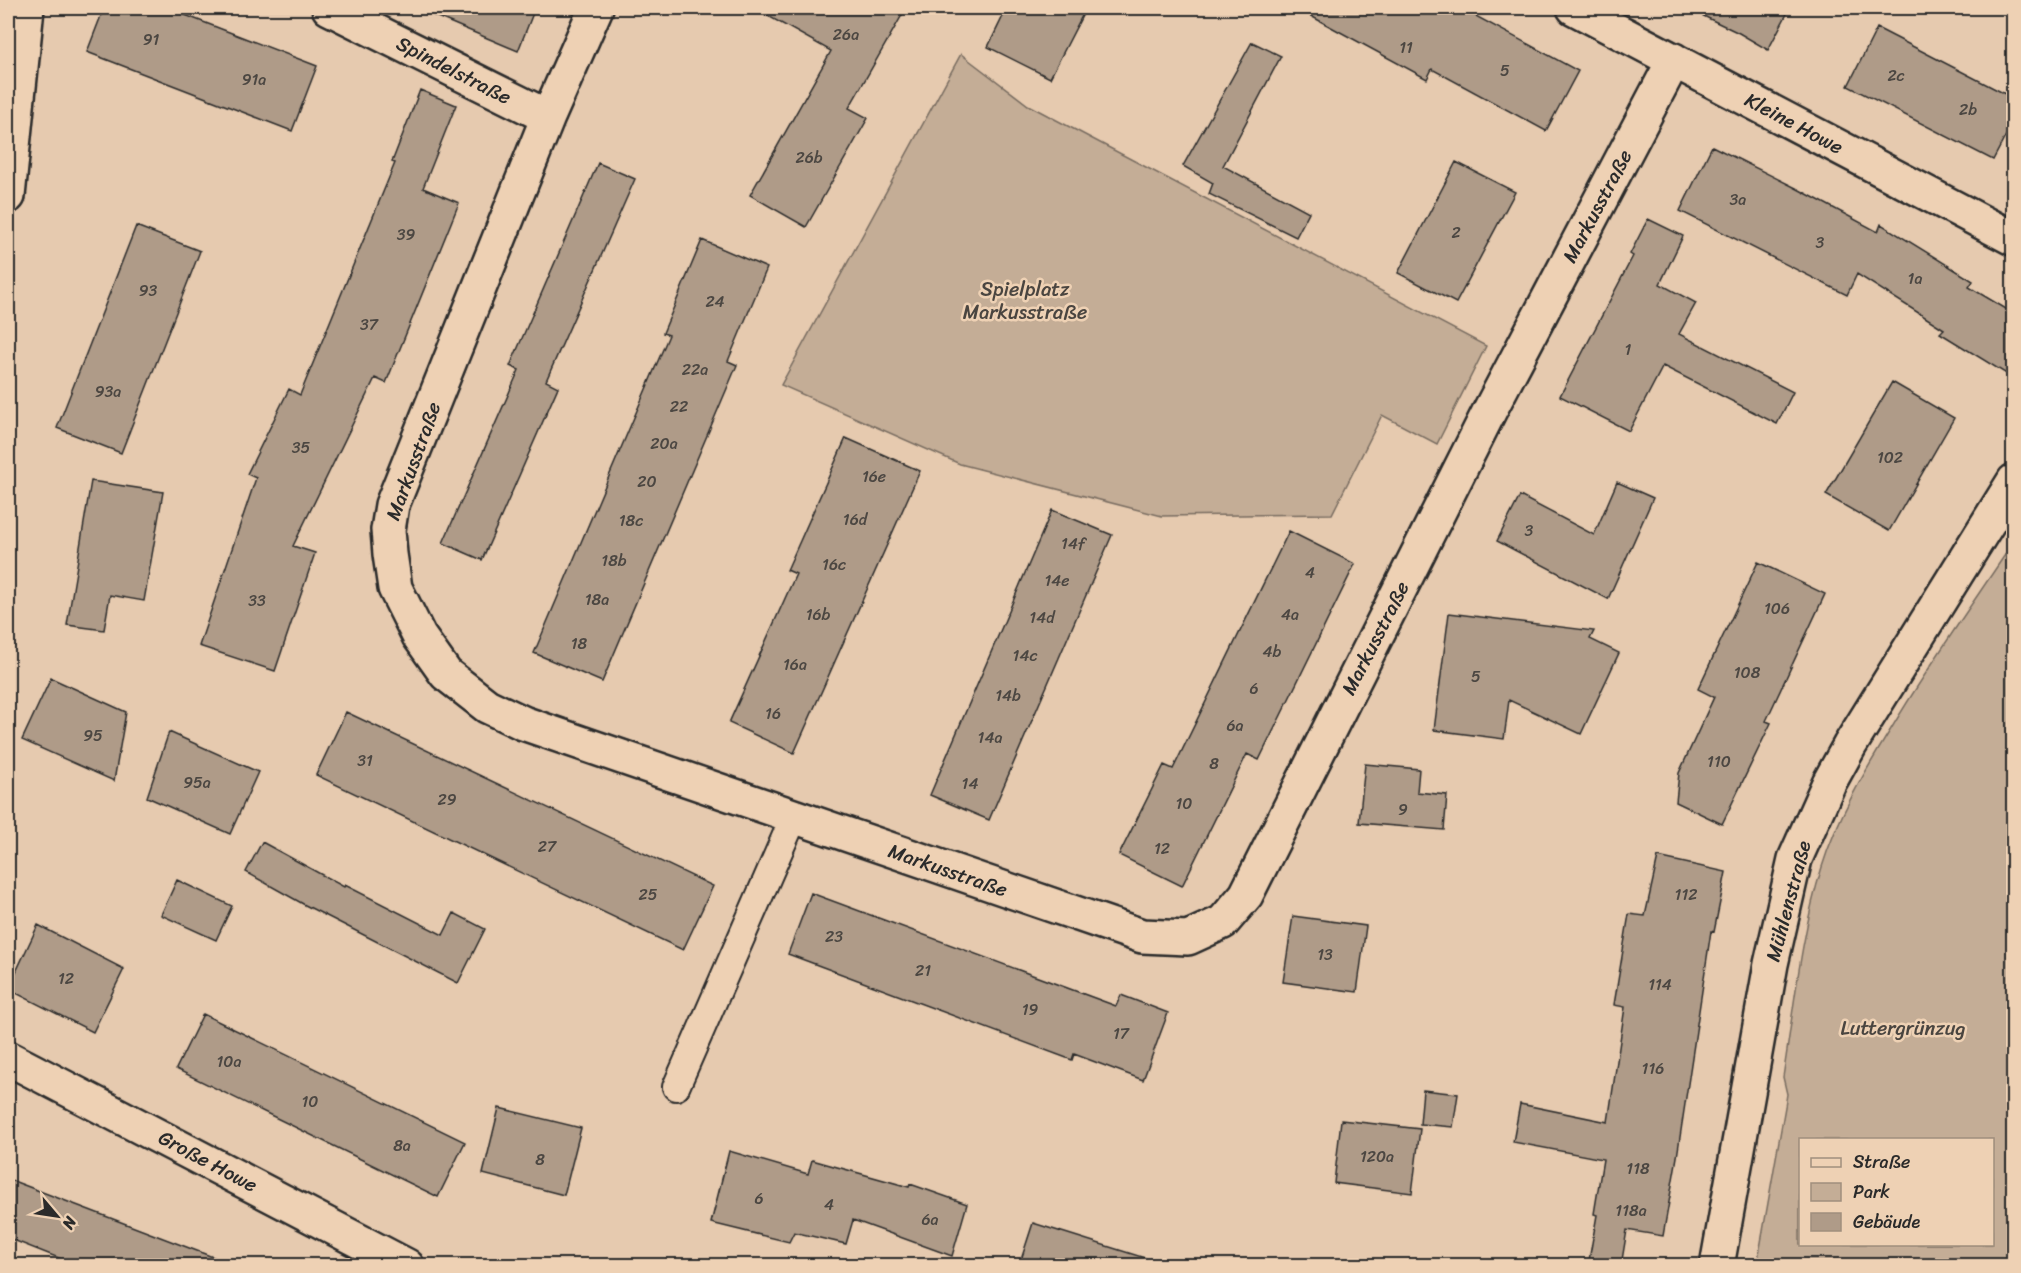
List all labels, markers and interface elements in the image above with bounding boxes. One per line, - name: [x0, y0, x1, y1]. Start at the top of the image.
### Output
- house number: 26a: [833, 20, 859, 49]
- house number: 91: [143, 25, 159, 54]
- street label: Spindelstraße: [390, 26, 518, 115]
- house number: 11: [1399, 33, 1413, 62]
- house number: 5: [1500, 56, 1510, 85]
- house number: 2c: [1887, 61, 1905, 90]
- house number: 91a: [242, 65, 266, 94]
- street label: Kleine Howe: [1738, 83, 1850, 164]
- house number: 2b: [1959, 95, 1977, 124]
- house number: 26b: [795, 143, 823, 172]
- street label: Markusstraße: [1553, 143, 1642, 269]
- house number: 3a: [1730, 185, 1746, 214]
- house number: 2: [1451, 218, 1461, 247]
- house number: 39: [397, 220, 415, 249]
- house number: 3: [1816, 228, 1825, 257]
- house number: 1a: [1908, 264, 1922, 293]
- park label: Spielplatz Markusstraße: [963, 272, 1087, 330]
- house number: 93: [139, 276, 158, 305]
- house number: 24: [705, 287, 725, 316]
- house number: 37: [360, 310, 379, 339]
- house number: 1: [1625, 335, 1632, 364]
- house number: 22a: [682, 355, 708, 384]
- house number: 93a: [95, 377, 121, 406]
- house number: 22: [670, 392, 688, 421]
- street label: Markusstraße: [376, 397, 451, 526]
- house number: 20a: [650, 429, 678, 458]
- house number: 35: [292, 433, 311, 462]
- house number: 102: [1877, 443, 1903, 472]
- house number: 16e: [862, 462, 886, 491]
- house number: 20: [637, 467, 657, 496]
- house number: 16d: [843, 505, 869, 534]
- house number: 18c: [619, 506, 643, 535]
- house number: 3: [1525, 516, 1534, 545]
- house number: 14f: [1061, 529, 1087, 558]
- house number: 18b: [601, 546, 627, 575]
- house number: 16c: [822, 550, 846, 579]
- house number: 4: [1305, 558, 1315, 587]
- house number: 14e: [1044, 566, 1070, 595]
- street label: Markusstraße: [1332, 575, 1419, 702]
- house number: 18a: [585, 585, 609, 614]
- house number: 33: [248, 586, 266, 615]
- house number: 106: [1764, 594, 1790, 623]
- house number: 16b: [806, 600, 831, 629]
- house number: 4a: [1281, 600, 1299, 629]
- house number: 14d: [1029, 603, 1056, 632]
- house number: 18: [571, 629, 588, 658]
- house number: 4b: [1263, 637, 1282, 666]
- house number: 14c: [1013, 641, 1037, 670]
- house number: 16a: [783, 650, 807, 679]
- house number: 108: [1734, 658, 1761, 687]
- house number: 5: [1471, 662, 1481, 691]
- house number: 6: [1249, 674, 1259, 703]
- house number: 14b: [995, 681, 1021, 710]
- house number: 16: [765, 699, 781, 728]
- house number: 6a: [1226, 711, 1244, 740]
- house number: 95: [83, 721, 103, 750]
- house number: 14a: [978, 723, 1002, 752]
- house number: 31: [357, 746, 373, 775]
- house number: 110: [1707, 747, 1731, 776]
- house number: 8: [1209, 749, 1219, 778]
- house number: 95a: [183, 768, 211, 797]
- house number: 14: [962, 769, 978, 798]
- house number: 29: [437, 785, 457, 814]
- house number: 10: [1176, 789, 1192, 818]
- house number: 9: [1398, 795, 1408, 824]
- house number: 27: [538, 832, 557, 861]
- street label: Markusstraße: [883, 834, 1012, 907]
- house number: 12: [1154, 834, 1170, 863]
- street label: Mühlenstraße: [1756, 836, 1822, 966]
- house number: 25: [638, 880, 658, 909]
- house number: 112: [1675, 880, 1697, 909]
- house number: 23: [825, 922, 843, 951]
- house number: 13: [1317, 940, 1333, 969]
- house number: 21: [915, 956, 931, 985]
- house number: 12: [58, 964, 74, 993]
- house number: 114: [1648, 970, 1672, 999]
- house number: 19: [1022, 995, 1039, 1024]
- park label: Luttergrünzug: [1840, 1011, 1966, 1046]
- house number: 17: [1113, 1019, 1130, 1048]
- house number: 10a: [216, 1047, 242, 1076]
- house number: 116: [1642, 1054, 1664, 1083]
- house number: 10: [302, 1087, 318, 1116]
- street label: Große Howe: [152, 1121, 264, 1202]
- house number: 8a: [393, 1131, 411, 1160]
- legend: [1799, 1138, 1994, 1246]
- house number: 120a: [1360, 1142, 1394, 1171]
- house number: 8: [535, 1145, 545, 1174]
- text: Straße: [1853, 1146, 1910, 1178]
- house number: 118: [1626, 1154, 1650, 1183]
- text: Park: [1853, 1176, 1890, 1208]
- house number: 6: [754, 1184, 764, 1213]
- north arrow: [27, 1186, 87, 1246]
- house number: 4: [824, 1190, 834, 1219]
- house number: 118a: [1615, 1196, 1647, 1225]
- house number: 6a: [921, 1205, 939, 1234]
- text: Gebäude: [1853, 1206, 1921, 1238]
- text: N: [54, 1210, 86, 1236]

